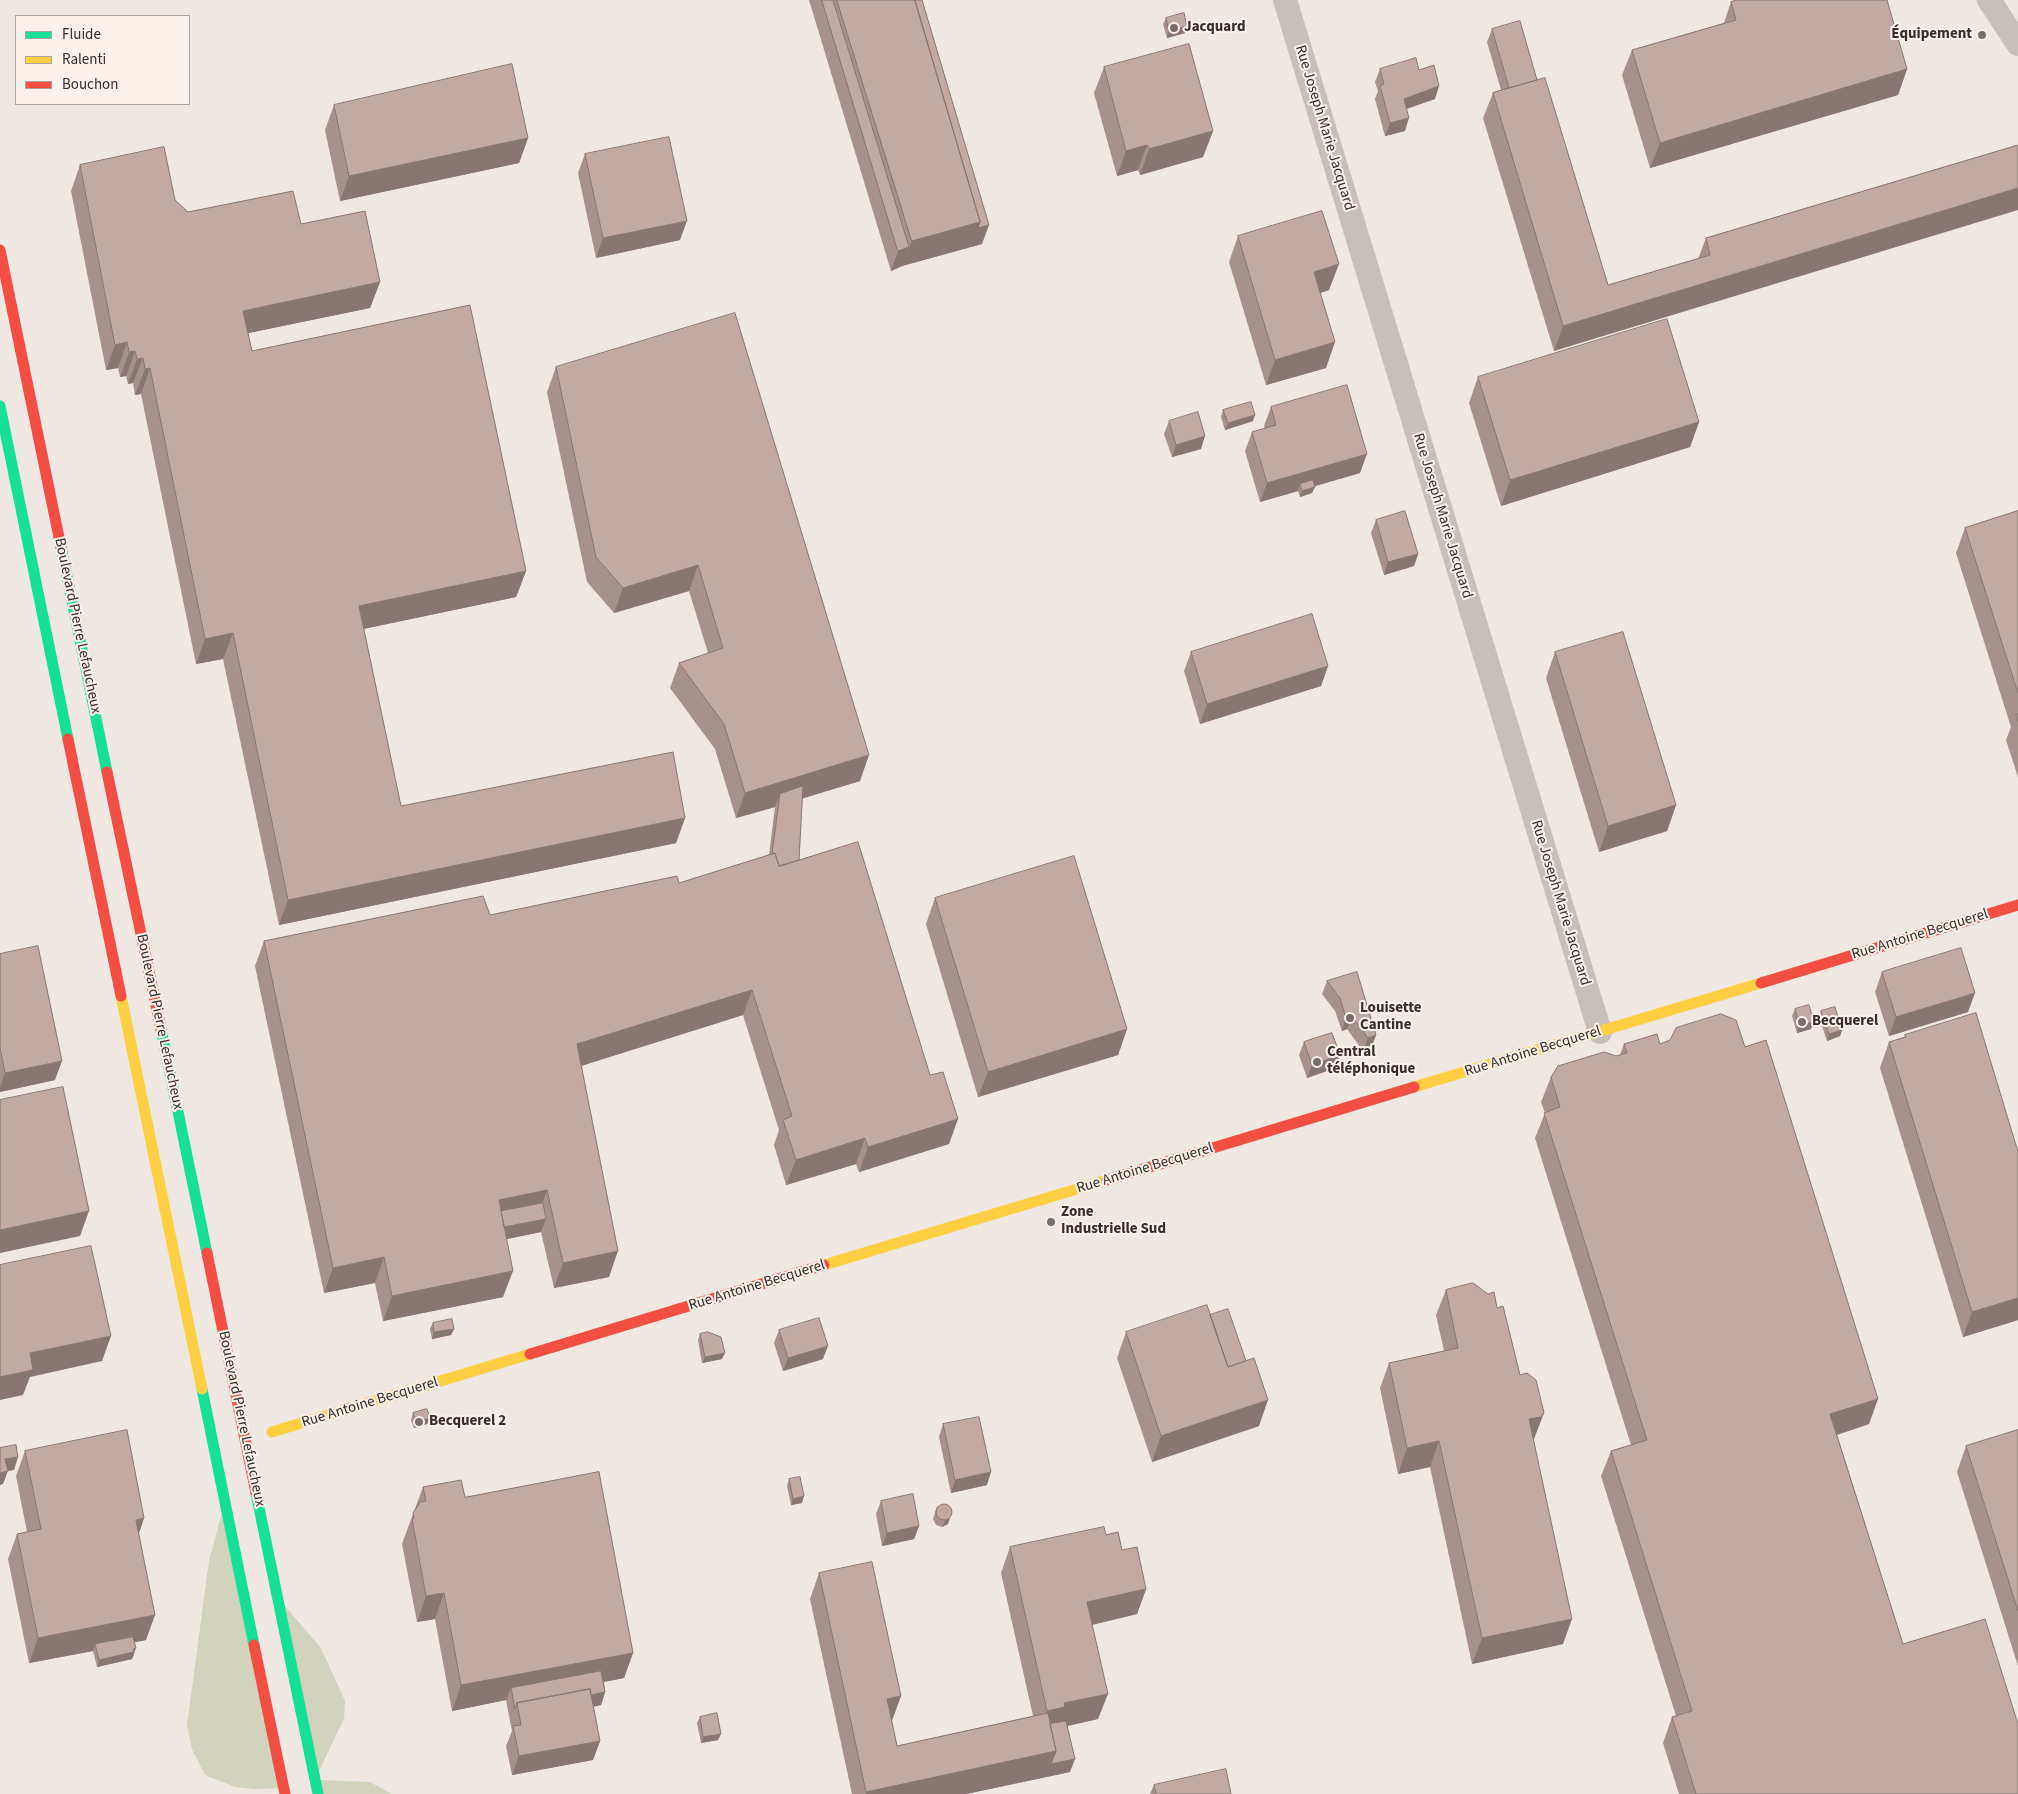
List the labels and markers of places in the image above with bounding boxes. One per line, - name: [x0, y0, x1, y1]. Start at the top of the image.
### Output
- place label: Jacquard: [1184, 19, 1246, 37]
- marker: Jacquard: [1168, 22, 1180, 34]
- place label: Équipement: [1891, 26, 1972, 44]
- marker: Équipement: [1976, 29, 1988, 41]
- place label: Louisette Cantine: [1360, 1000, 1421, 1035]
- marker: Louisette Cantine: [1344, 1012, 1356, 1024]
- place label: Becquerel: [1812, 1013, 1878, 1031]
- marker: Becquerel: [1796, 1016, 1808, 1028]
- place label: Central téléphonique: [1327, 1044, 1415, 1079]
- marker: Central téléphonique: [1311, 1056, 1323, 1068]
- place label: Zone Industrielle Sud: [1061, 1204, 1166, 1239]
- marker: Zone Industrielle Sud: [1045, 1216, 1057, 1228]
- place label: Becquerel 2: [429, 1413, 506, 1431]
- marker: Becquerel 2: [413, 1416, 425, 1428]

